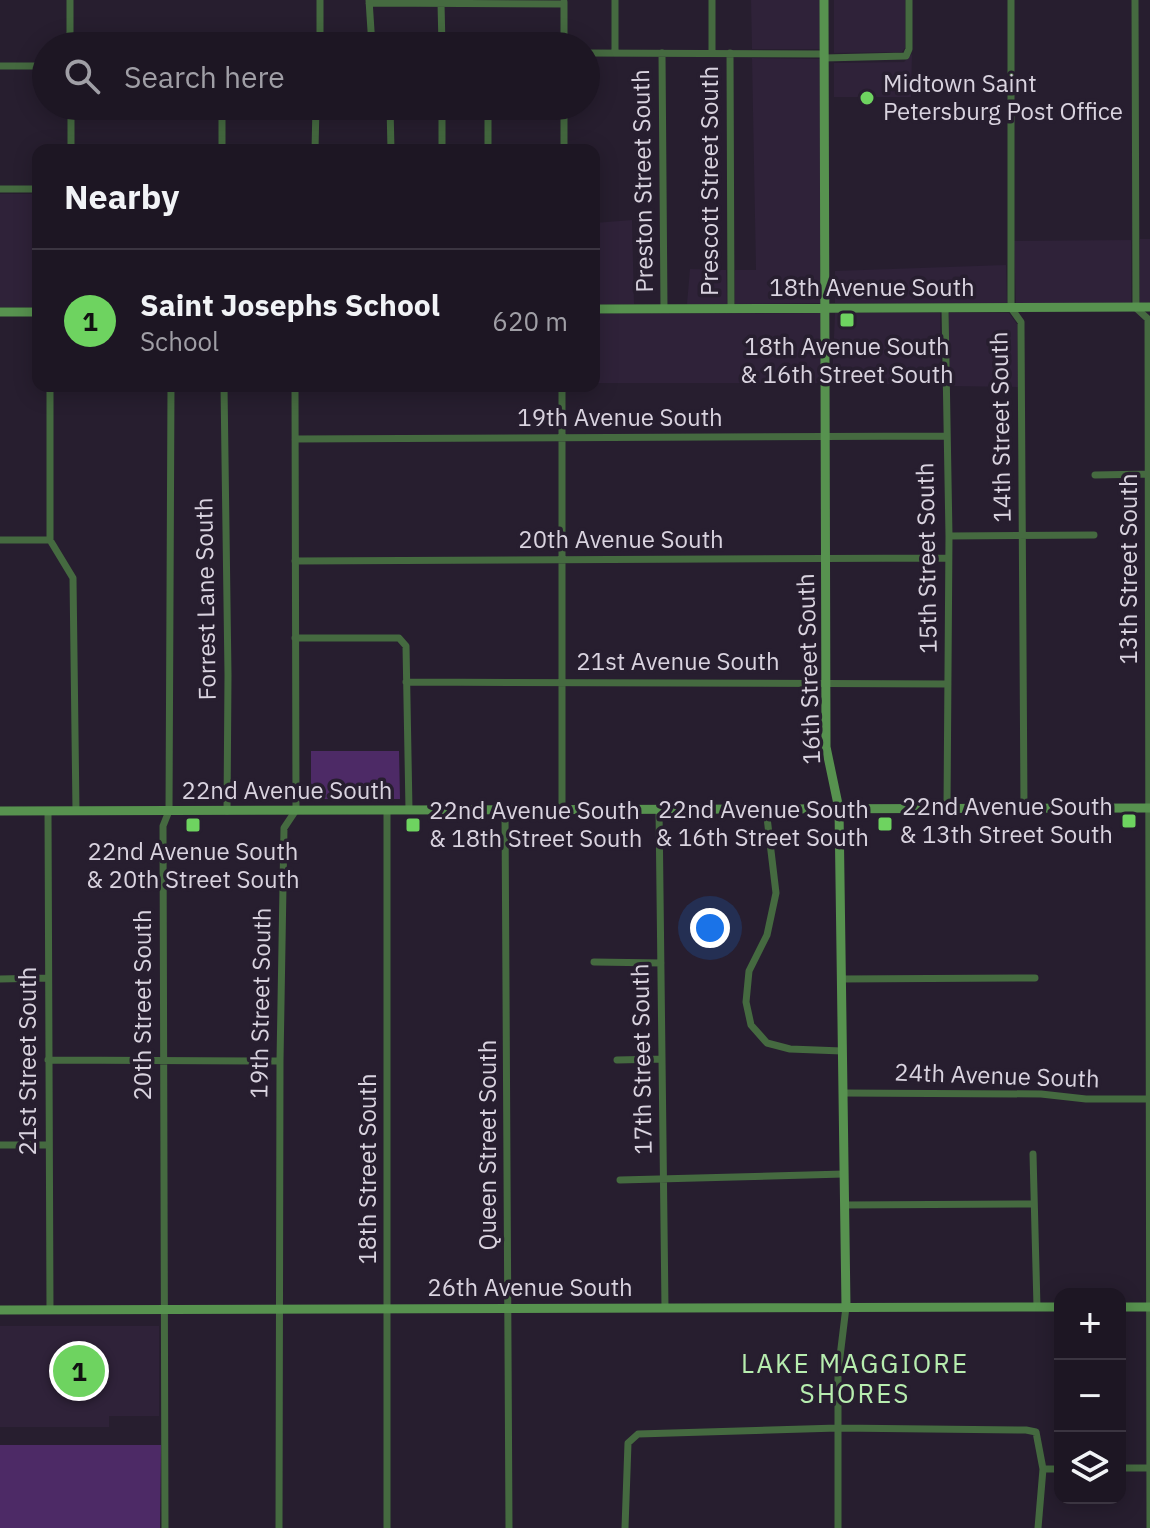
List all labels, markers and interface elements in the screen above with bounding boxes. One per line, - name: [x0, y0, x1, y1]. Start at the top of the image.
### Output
- search box: [32, 32, 600, 120]
- icon: search: [60, 54, 104, 98]
- text: Search here: [124, 57, 285, 96]
- street label: Prescott Street South: [693, 66, 725, 296]
- place label: Midtown Saint Petersburg Post Office: [883, 67, 1123, 127]
- street label: Preston Street South: [624, 69, 660, 293]
- marker: Midtown Saint Petersburg Post Office: [858, 89, 876, 107]
- text: Nearby: [64, 174, 179, 218]
- street label: 18th Avenue South: [769, 271, 975, 303]
- text: Saint Josephs School: [140, 285, 440, 324]
- text: 1: [82, 304, 98, 338]
- text: 620 m: [492, 304, 568, 338]
- marker: 18th Avenue South & 16th Street South: [838, 311, 856, 329]
- text: School: [140, 324, 219, 358]
- place label: 18th Avenue South & 16th Street South: [740, 330, 954, 390]
- street label: 14th Street South: [982, 331, 1018, 523]
- street label: 19th Avenue South: [517, 401, 723, 433]
- street label: 15th Street South: [908, 462, 944, 654]
- street label: 13th Street South: [1112, 473, 1144, 665]
- street label: Forrest Lane South: [187, 497, 223, 701]
- street label: 20th Avenue South: [518, 523, 724, 555]
- street label: 16th Street South: [789, 573, 827, 765]
- street label: 21st Avenue South: [576, 645, 780, 677]
- street label: 22nd Avenue South: [182, 774, 392, 806]
- place label: 22nd Avenue South & 13th Street South: [900, 790, 1113, 850]
- place label: 22nd Avenue South & 16th Street South: [656, 793, 869, 853]
- place label: 22nd Avenue South & 18th Street South: [429, 794, 642, 854]
- marker: 22nd Avenue South & 13th Street South: [1120, 812, 1138, 830]
- marker: 22nd Avenue South & 16th Street South: [876, 815, 894, 833]
- marker: 22nd Avenue South & 20th Street South: [184, 816, 202, 834]
- marker: 22nd Avenue South & 18th Street South: [404, 816, 422, 834]
- place label: 22nd Avenue South & 20th Street South: [86, 835, 300, 895]
- street label: 19th Street South: [242, 907, 278, 1099]
- your location: [690, 908, 730, 948]
- street label: 20th Street South: [126, 909, 158, 1101]
- street label: 17th Street South: [623, 963, 659, 1155]
- street label: 21st Street South: [11, 967, 43, 1155]
- street label: Queen Street South: [471, 1040, 503, 1250]
- street label: 24th Avenue South: [894, 1055, 1100, 1095]
- street label: 18th Street South: [351, 1073, 383, 1265]
- street label: 26th Avenue South: [427, 1271, 633, 1303]
- map controls: [1054, 1288, 1126, 1504]
- button: +: [1054, 1288, 1126, 1360]
- pin: 1: [53, 1341, 105, 1401]
- district label: LAKE MAGGIORE SHORES: [741, 1346, 969, 1410]
- button: −: [1054, 1360, 1126, 1432]
- button: layers: [1054, 1432, 1126, 1504]

